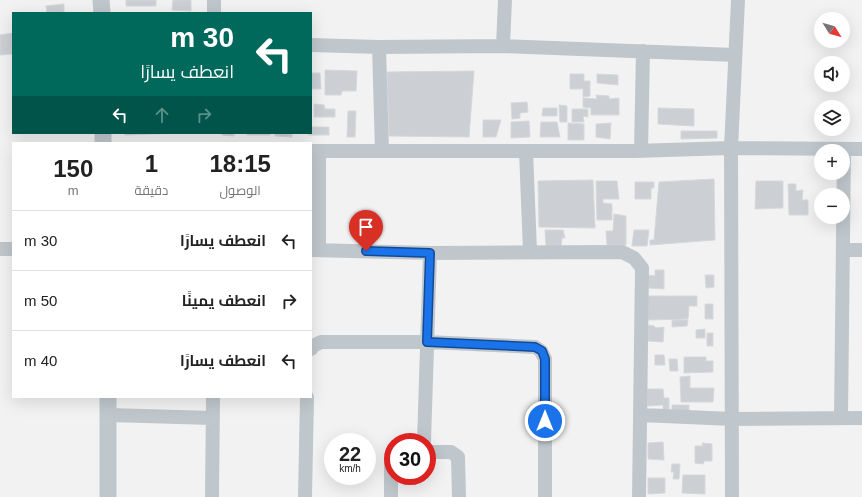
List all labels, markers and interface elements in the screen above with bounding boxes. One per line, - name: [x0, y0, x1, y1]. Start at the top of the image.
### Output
- north arrow: [814, 12, 850, 48]
- map controls: [814, 12, 850, 224]
- text: 30 m: [170, 22, 234, 53]
- icon: left: [248, 28, 300, 80]
- button: sound: [814, 56, 850, 92]
- text: انعطف يسارًا: [140, 62, 234, 82]
- button: layers: [814, 100, 850, 136]
- icon: left: [109, 104, 131, 126]
- icon: ahead: [151, 104, 173, 126]
- icon: right: [193, 104, 215, 126]
- button: +: [814, 144, 850, 180]
- text: 1: [145, 150, 158, 177]
- text: 18:15: [209, 150, 271, 177]
- text: 150: [53, 155, 93, 182]
- text: m: [68, 183, 79, 198]
- text: دقيقة: [134, 183, 168, 198]
- text: الوصول: [219, 183, 261, 198]
- button: −: [814, 188, 850, 224]
- pin: [349, 210, 383, 251]
- icon: arrive: [355, 216, 377, 238]
- icon: left: [278, 230, 300, 252]
- text: 30 m: [24, 232, 57, 249]
- text: انعطف يسارًا: [180, 232, 266, 249]
- icon: right: [278, 290, 300, 312]
- text: 50 m: [24, 292, 57, 309]
- text: انعطف يمينًا: [182, 292, 266, 309]
- icon: left: [278, 350, 300, 372]
- text: 40 m: [24, 352, 57, 369]
- text: انعطف يسارًا: [180, 352, 266, 369]
- position arrow: [524, 400, 566, 442]
- speed limit sign: 30: [384, 433, 436, 485]
- text: 22: [339, 443, 361, 465]
- text: km/h: [339, 463, 361, 474]

